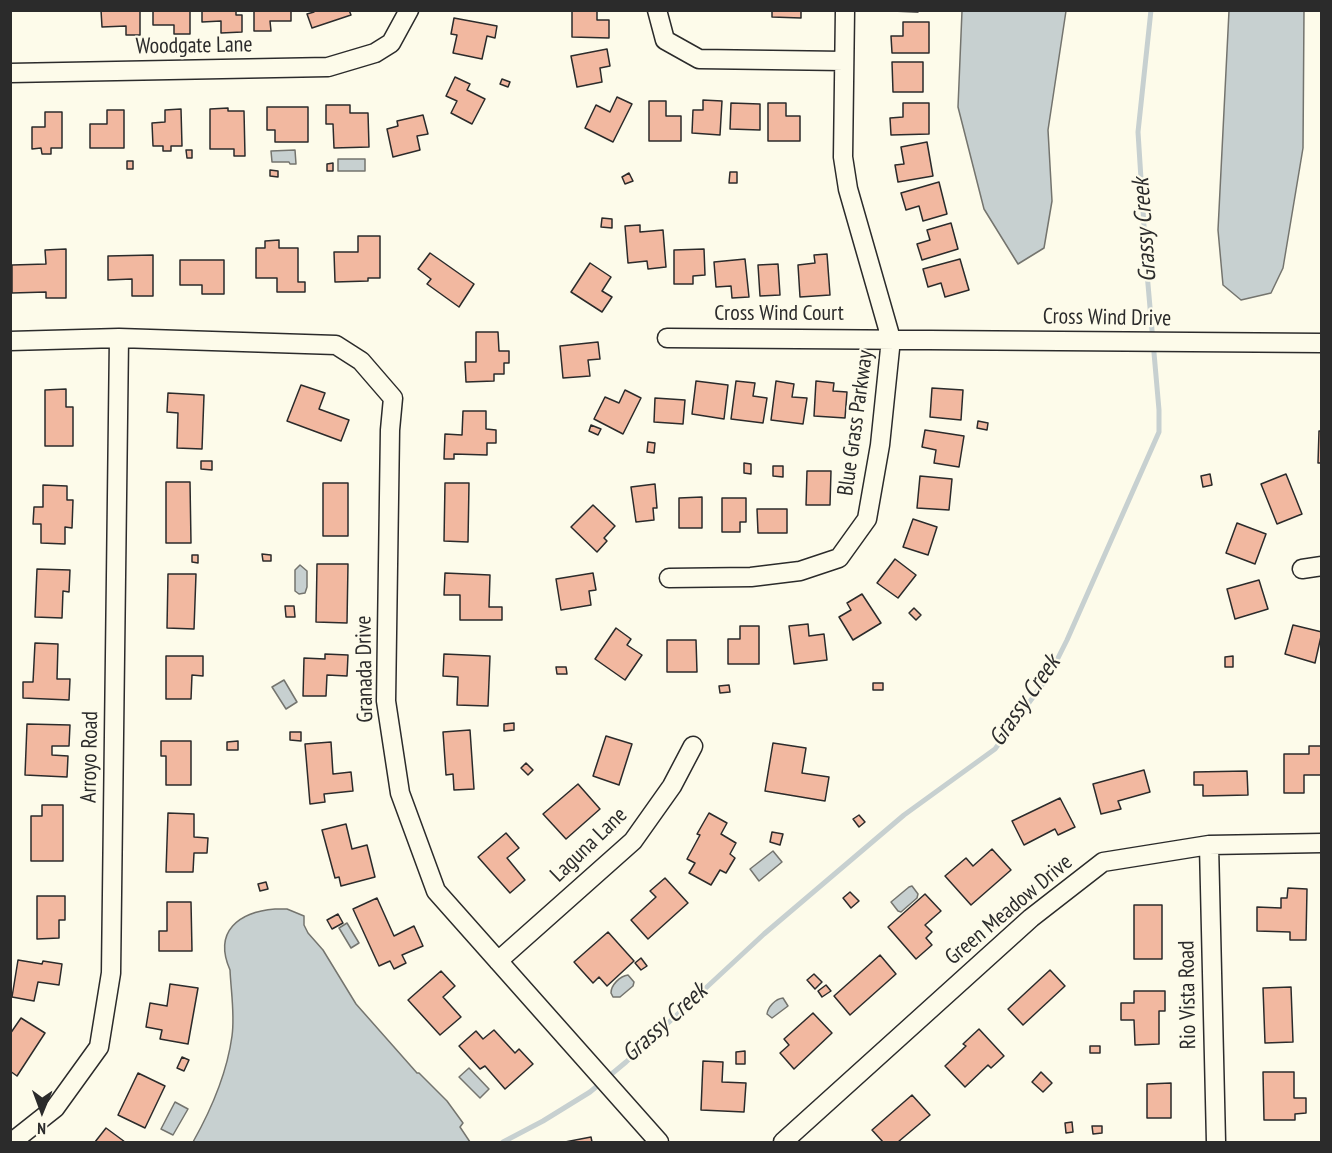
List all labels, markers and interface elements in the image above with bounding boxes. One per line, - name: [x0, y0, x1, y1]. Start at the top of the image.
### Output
- street label: Woodgate Lane: [135, 32, 253, 60]
- water label: Grassy Creek: [1127, 177, 1163, 283]
- street label: Cross Wind Court: [714, 301, 844, 327]
- street label: Cross Wind Drive: [1043, 304, 1171, 332]
- street label: Blue Grass Parkway: [833, 349, 879, 497]
- street label: Granada Drive: [351, 615, 379, 723]
- water label: Grassy Creek: [983, 650, 1067, 752]
- street label: Arroyo Road: [76, 711, 104, 803]
- street label: Laguna Lane: [545, 802, 633, 888]
- street label: Green Meadow Drive: [940, 849, 1078, 971]
- street label: Rio Vista Road: [1174, 940, 1202, 1050]
- water label: Grassy Creek: [617, 977, 713, 1069]
- north arrow: [12, 1081, 72, 1141]
- text: N: [37, 1119, 46, 1139]

